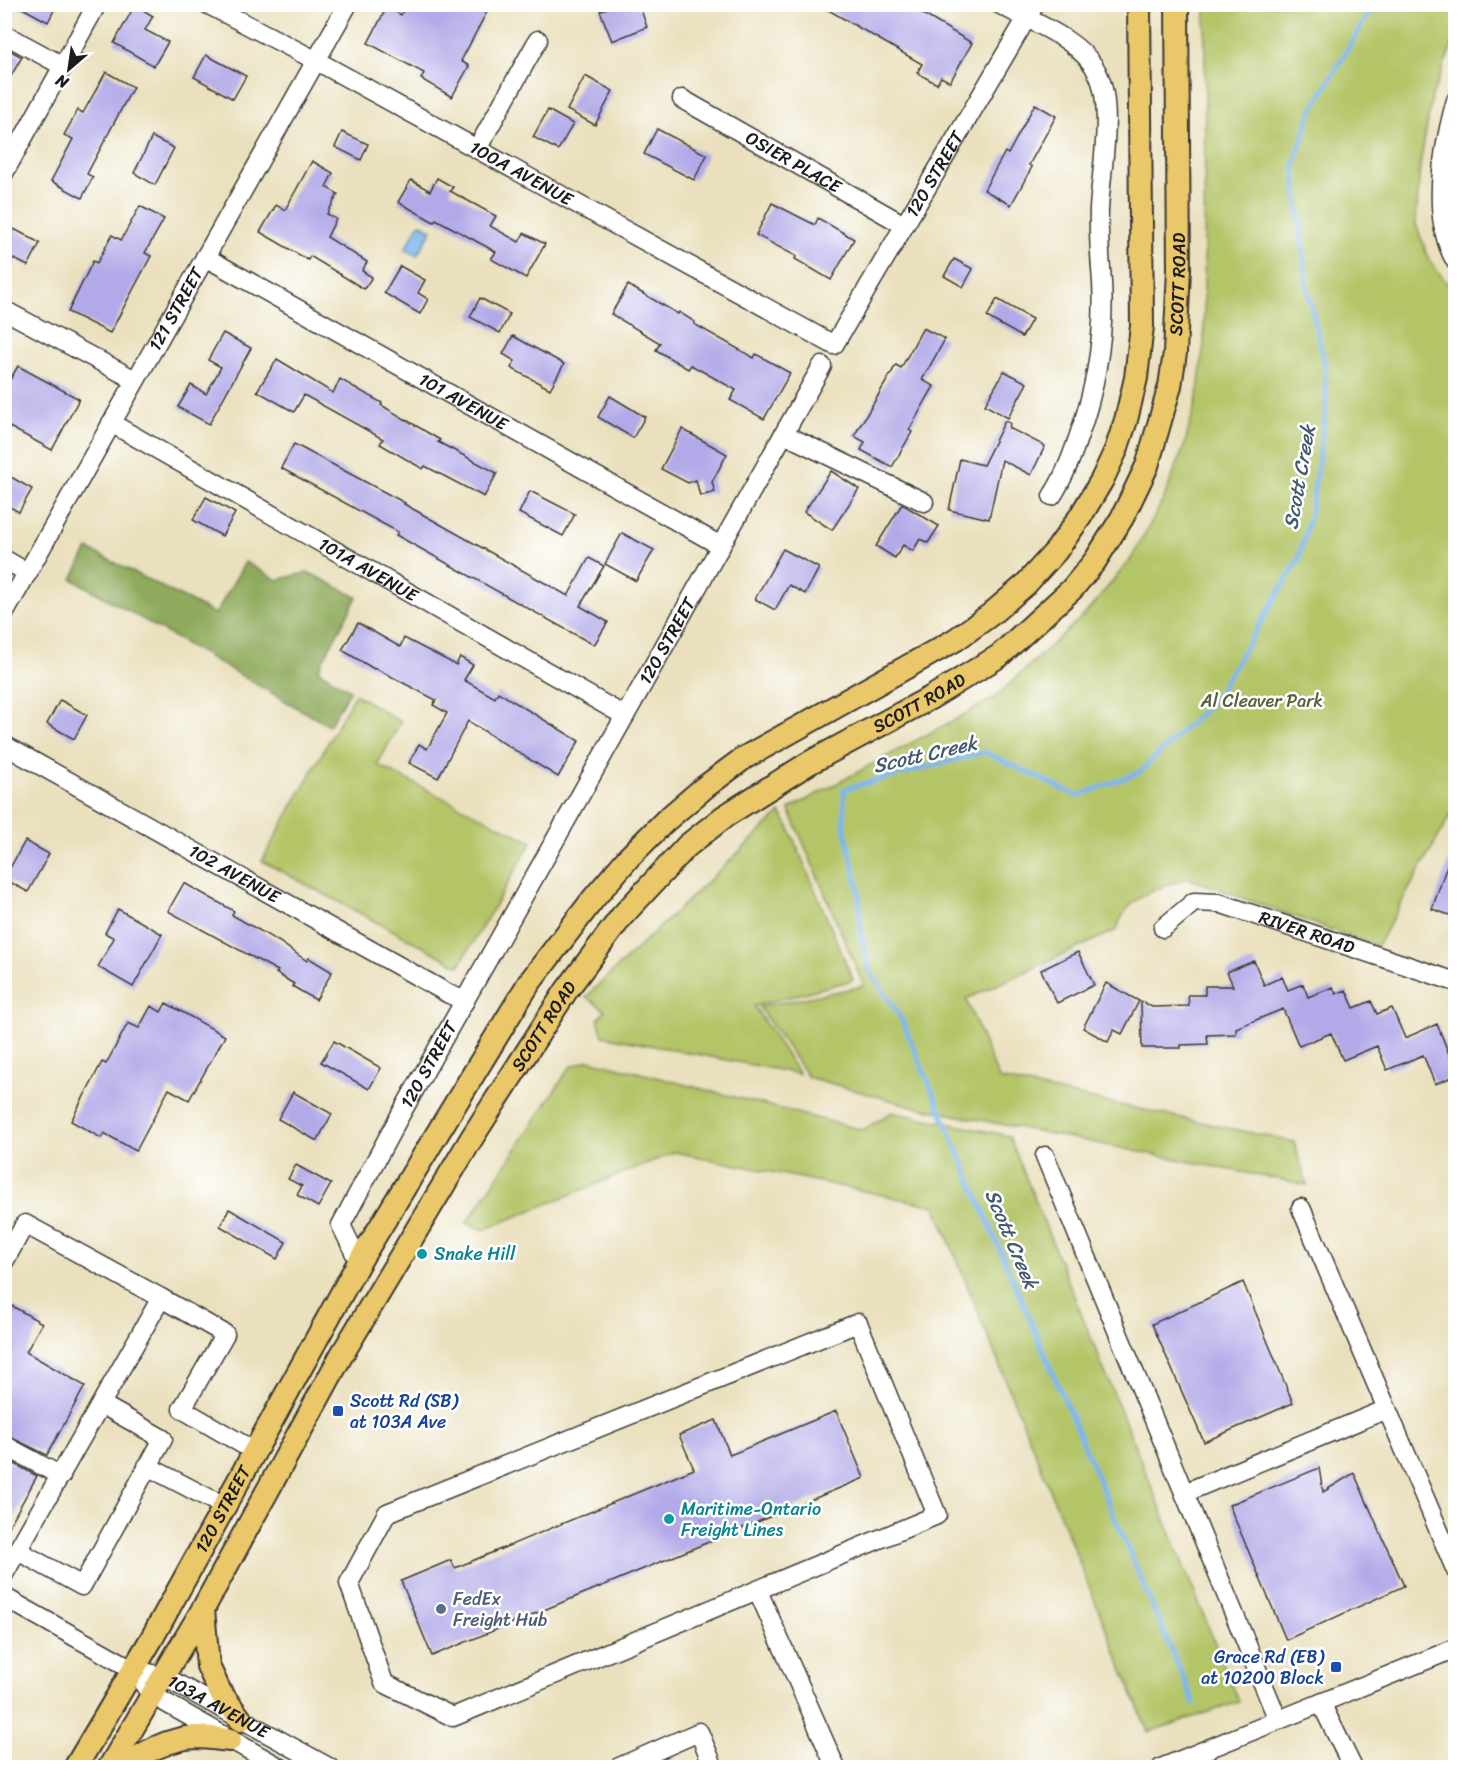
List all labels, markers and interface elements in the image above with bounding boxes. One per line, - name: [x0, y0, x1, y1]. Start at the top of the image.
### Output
- north arrow: [39, 39, 99, 99]
- text: N: [49, 66, 75, 98]
- street label: OSIER PLACE: [739, 122, 848, 203]
- street label: 120 STREET: [897, 124, 973, 224]
- street label: 100A AVENUE: [464, 132, 580, 215]
- street label: SCOTT ROAD: [1160, 232, 1195, 336]
- street label: 121 STREET: [139, 260, 213, 357]
- street label: 101 AVENUE: [413, 364, 515, 440]
- water label: Scott Creek: [1273, 421, 1326, 532]
- street label: 101A AVENUE: [312, 528, 425, 611]
- street label: 120 STREET: [630, 591, 705, 691]
- street label: SCOTT ROAD: [867, 664, 972, 742]
- park label: Al Cleaver Park: [1200, 685, 1323, 717]
- water label: Scott Creek: [870, 725, 982, 783]
- street label: 102 AVENUE: [183, 835, 287, 913]
- street label: RIVER ROAD: [1255, 901, 1359, 963]
- street label: SCOTT ROAD: [502, 973, 585, 1078]
- street label: 120 STREET: [391, 1014, 467, 1114]
- water label: Scott Creek: [975, 1184, 1049, 1296]
- place label: Snake Hill: [434, 1238, 516, 1270]
- marker: Snake Hill: [415, 1247, 429, 1261]
- place label: Scott Rd (SB) at 103A Ave: [350, 1385, 459, 1438]
- marker: Scott Rd (SB) at 103A Ave: [331, 1404, 345, 1418]
- street label: 120 STREET: [186, 1459, 260, 1559]
- place label: Maritime-Ontario Freight Lines: [681, 1493, 821, 1546]
- marker: Maritime-Ontario Freight Lines: [662, 1512, 676, 1526]
- place label: FedEx Freight Hub: [453, 1583, 548, 1636]
- marker: FedEx Freight Hub: [434, 1602, 448, 1616]
- place label: Grace Rd (EB) at 10200 Block: [1201, 1641, 1326, 1694]
- marker: Grace Rd (EB) at 10200 Block: [1329, 1660, 1343, 1674]
- street label: 103A AVENUE: [161, 1665, 276, 1748]

